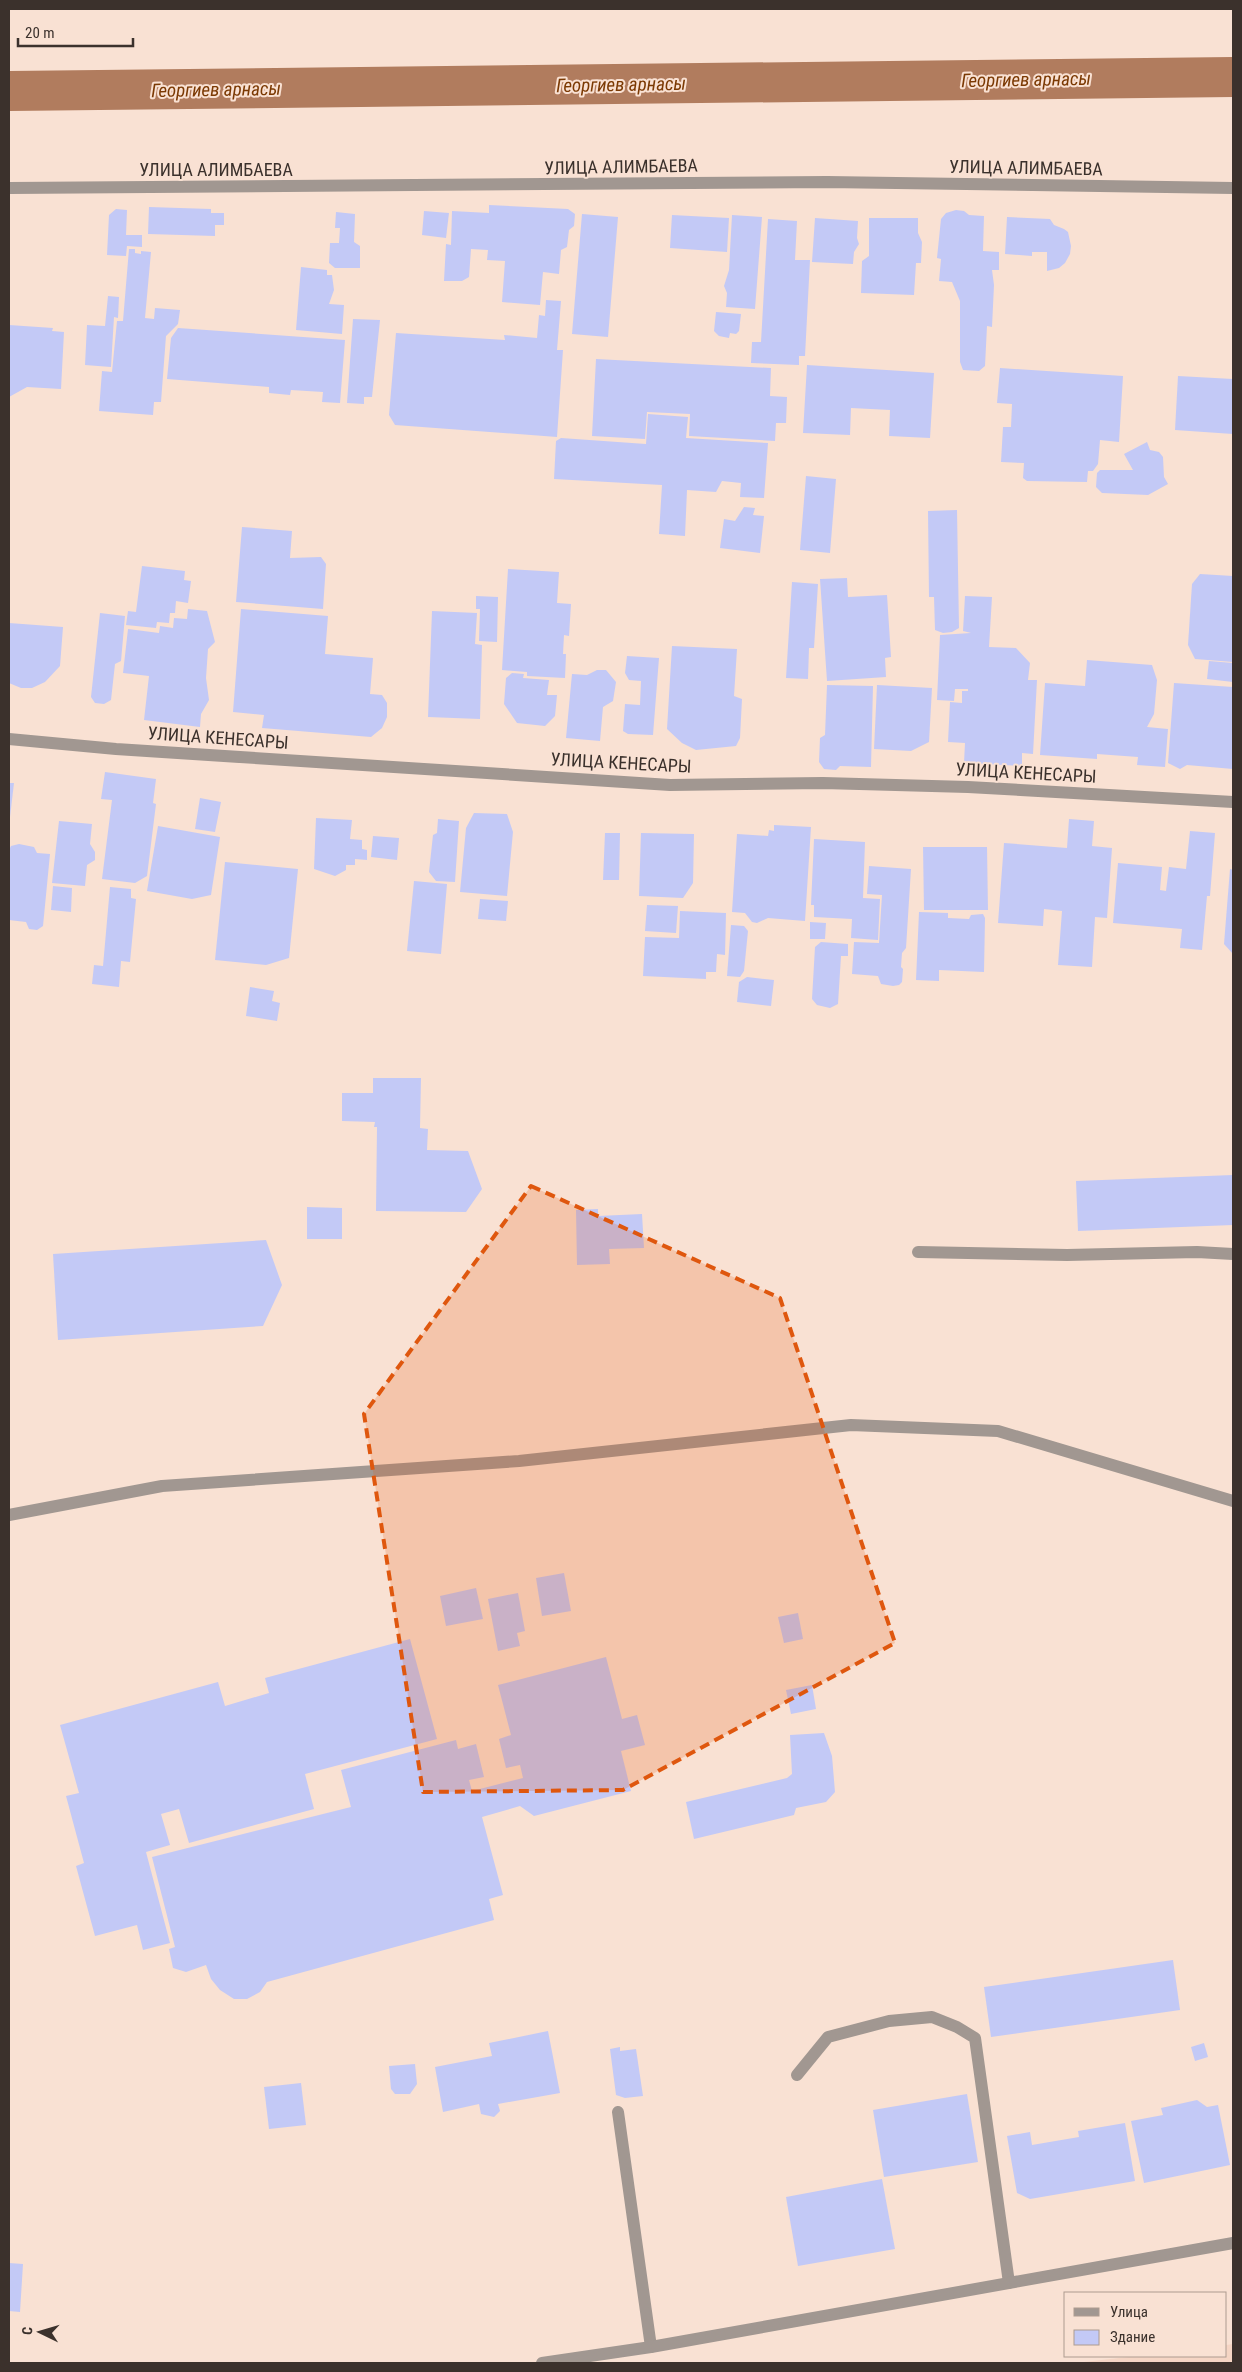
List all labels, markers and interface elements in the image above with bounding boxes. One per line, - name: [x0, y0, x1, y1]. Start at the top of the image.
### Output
- scale bar: [18, 15, 132, 47]
- text: 20 m: [25, 24, 55, 42]
- water label: Георгиев арнасы: [961, 67, 1091, 92]
- water label: Георгиев арнасы: [556, 72, 686, 97]
- water label: Георгиев арнасы: [151, 77, 281, 102]
- street label: УЛИЦА АЛИМБАЕВА: [544, 155, 699, 178]
- street label: УЛИЦА АЛИМБАЕВА: [949, 156, 1104, 179]
- street label: УЛИЦА АЛИМБАЕВА: [139, 159, 293, 180]
- street label: УЛИЦА КЕНЕСАРЫ: [147, 722, 289, 753]
- street label: УЛИЦА КЕНЕСАРЫ: [550, 748, 692, 777]
- street label: УЛИЦА КЕНЕСАРЫ: [955, 758, 1097, 787]
- legend: [1064, 2292, 1227, 2357]
- text: Улица: [1110, 2303, 1148, 2321]
- north arrow: [15, 2307, 65, 2357]
- text: С: [19, 2326, 35, 2336]
- text: Здание: [1110, 2328, 1155, 2346]

